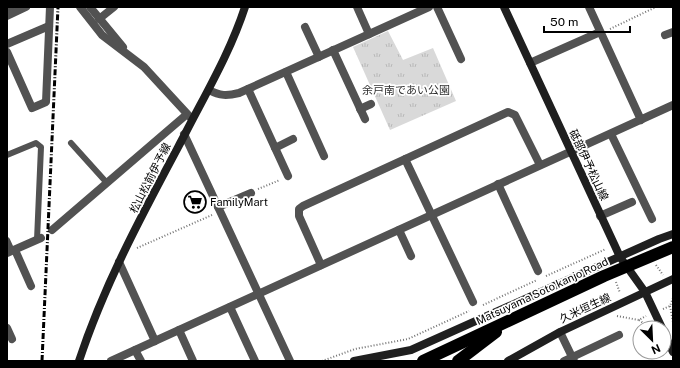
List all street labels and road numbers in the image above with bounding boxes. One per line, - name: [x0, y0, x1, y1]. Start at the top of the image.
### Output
- street label: 砥部伊予松山線: [567, 128, 611, 202]
- street label: 松山松前伊予線: [127, 141, 173, 215]
- street label: Matsuyama Soto kanjo Road: [474, 255, 610, 327]
- street label: 久米垣生線: [558, 291, 612, 325]

